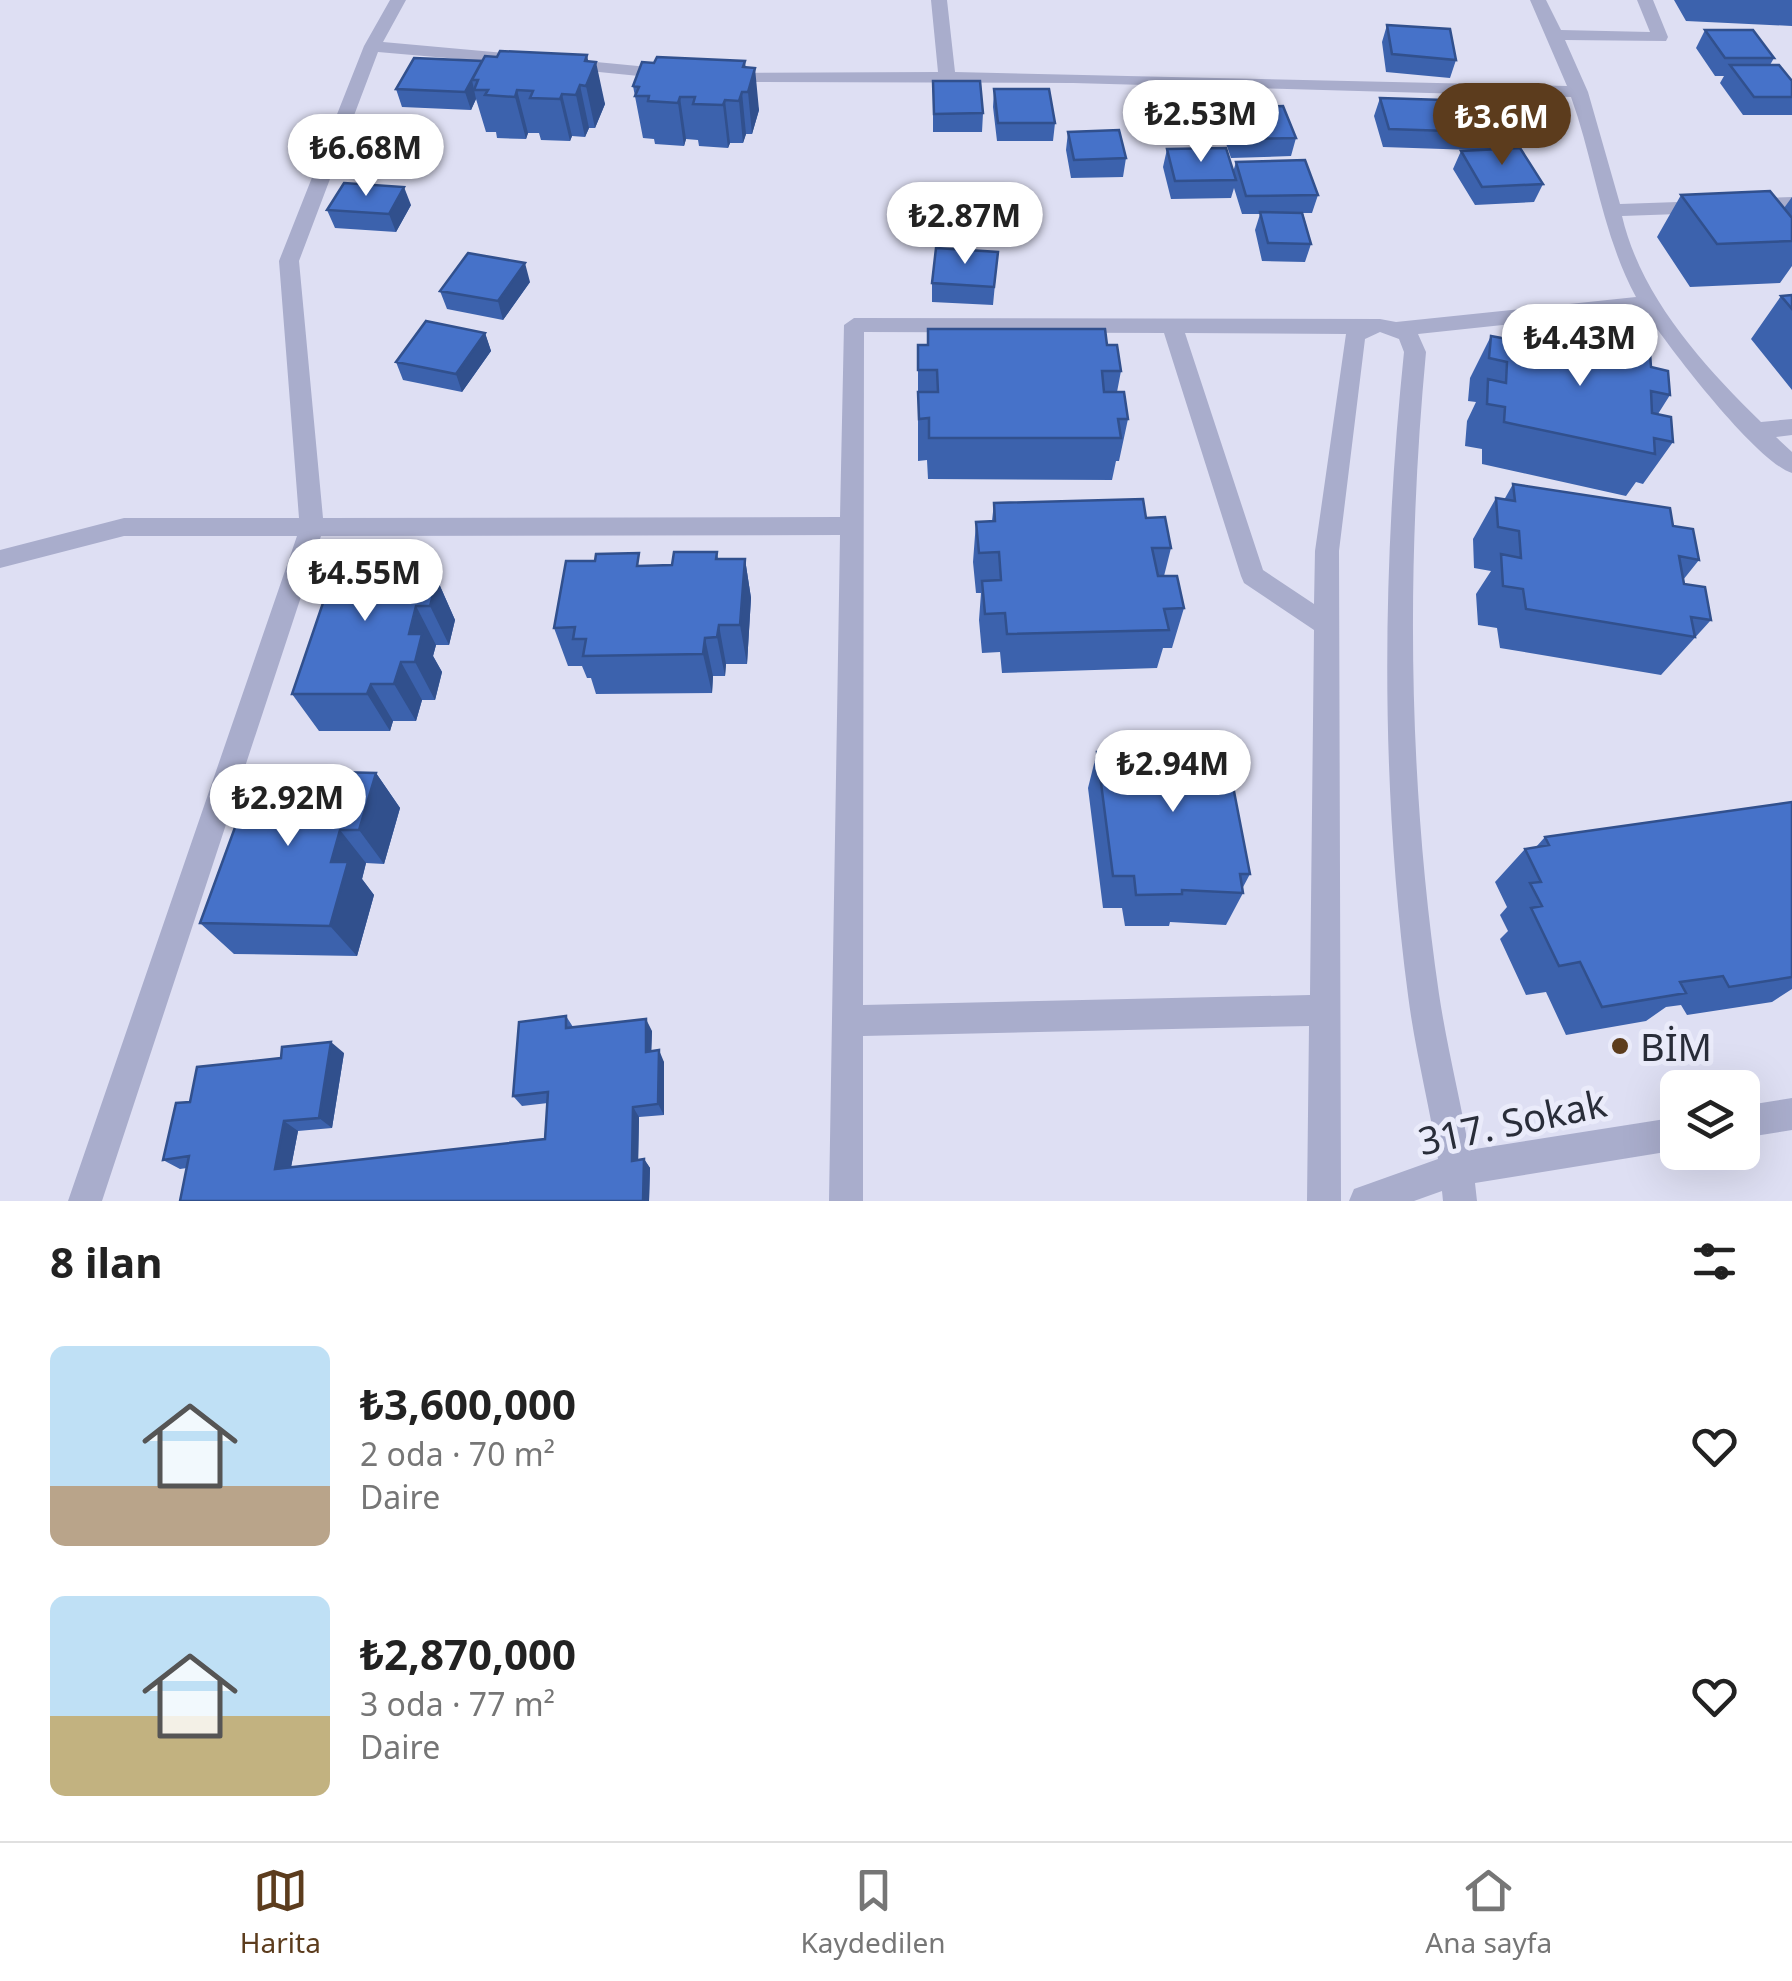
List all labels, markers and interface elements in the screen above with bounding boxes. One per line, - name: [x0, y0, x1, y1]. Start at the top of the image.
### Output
- pin: ₺2.53M: [1120, 80, 1282, 165]
- pin: ₺3.6M: [1432, 83, 1572, 168]
- text: ₺2.53M: [1145, 91, 1257, 134]
- text: ₺3.6M: [1455, 94, 1549, 137]
- pin: ₺6.68M: [285, 114, 447, 199]
- text: ₺6.68M: [310, 125, 422, 168]
- pin: ₺2.87M: [884, 182, 1046, 267]
- text: ₺2.87M: [909, 193, 1021, 236]
- pin: ₺4.43M: [1499, 304, 1661, 389]
- text: ₺4.43M: [1524, 315, 1636, 358]
- pin: ₺4.55M: [284, 539, 446, 624]
- text: ₺4.55M: [309, 550, 421, 593]
- pin: ₺2.94M: [1092, 730, 1254, 815]
- text: ₺2.94M: [1117, 741, 1229, 784]
- pin: ₺2.92M: [207, 764, 369, 849]
- text: ₺2.92M: [232, 775, 344, 818]
- place label: BİM: [1640, 1020, 1712, 1072]
- marker: BİM: [1609, 1035, 1631, 1057]
- map controls: [1660, 1070, 1760, 1170]
- button: layers: [1660, 1070, 1760, 1170]
- street label: 317. Sokak: [1413, 1076, 1611, 1166]
- text: 8 ilan: [50, 1233, 162, 1290]
- icon: filters: [1687, 1234, 1742, 1289]
- text: ₺3,600,000: [360, 1375, 576, 1432]
- icon: home: [130, 1386, 250, 1506]
- icon: heart: [1687, 1419, 1742, 1474]
- text: 2 oda · 70 m²: [360, 1432, 555, 1475]
- text: Daire: [360, 1475, 440, 1518]
- text: ₺2,870,000: [360, 1625, 576, 1682]
- icon: home: [130, 1636, 250, 1756]
- icon: heart: [1687, 1669, 1742, 1724]
- text: 3 oda · 77 m²: [360, 1682, 555, 1725]
- text: Daire: [360, 1725, 440, 1768]
- tab: Harita: [240, 1863, 321, 1961]
- tab: Kaydedilen: [801, 1863, 946, 1961]
- tab: Ana sayfa: [1425, 1863, 1552, 1961]

